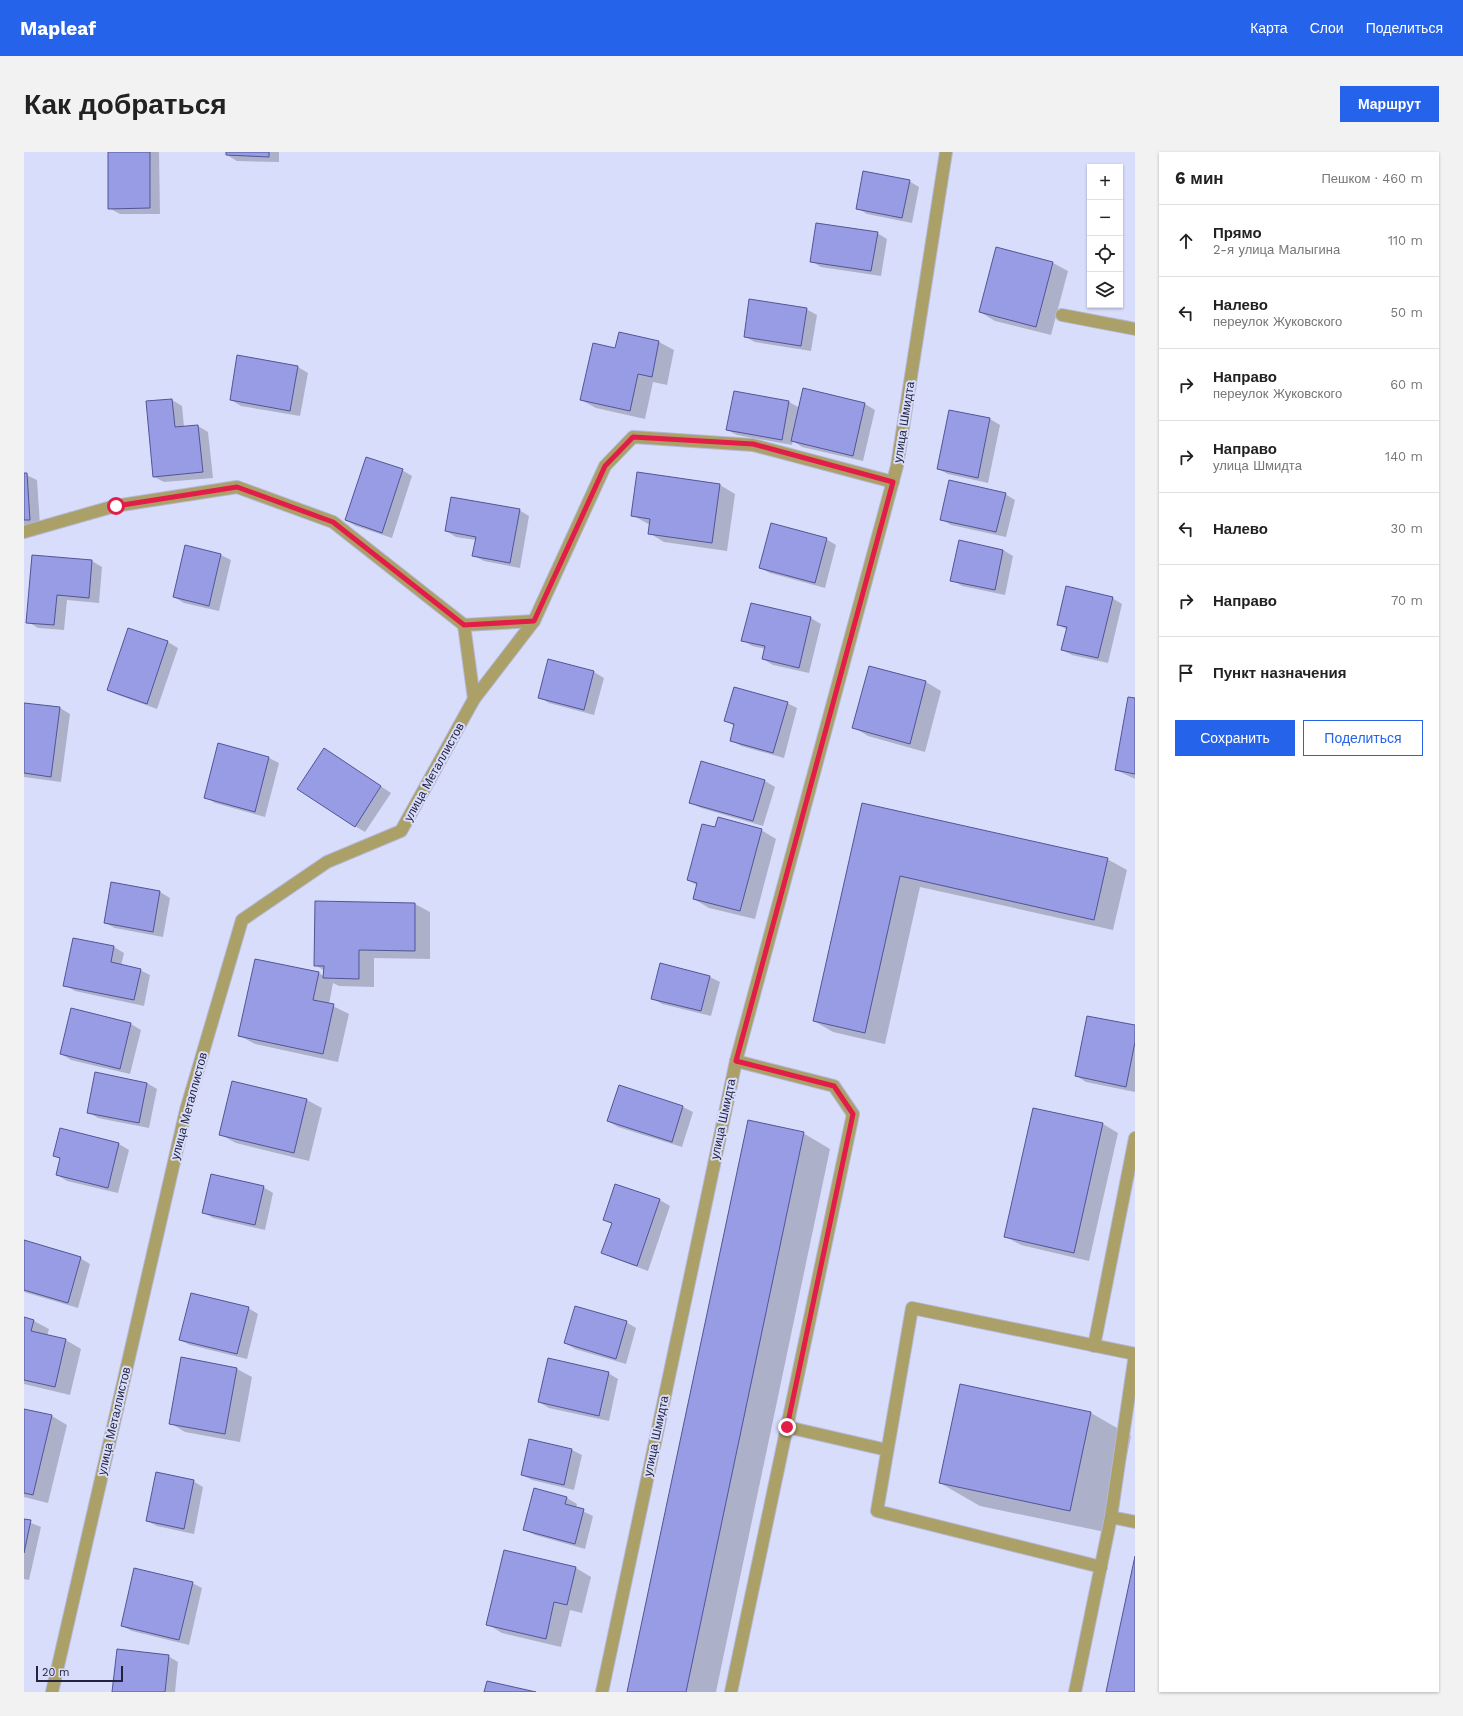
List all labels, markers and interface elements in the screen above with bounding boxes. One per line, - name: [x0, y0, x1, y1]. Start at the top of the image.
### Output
- text: Mapleaf: [20, 17, 96, 40]
- text: Карта: [1250, 20, 1288, 36]
- text: Слои: [1310, 20, 1344, 36]
- text: Поделиться: [1366, 20, 1443, 36]
- button: Маршрут: [1340, 86, 1439, 122]
- text: Как добраться: [24, 88, 227, 121]
- map controls: [1087, 164, 1123, 308]
- button: +: [1087, 164, 1123, 200]
- text: 6 мин: [1175, 168, 1224, 188]
- text: Пешком · 460 m: [1321, 171, 1423, 186]
- button: −: [1087, 200, 1123, 236]
- text: Прямо: [1213, 224, 1262, 242]
- icon: ahead: [1175, 230, 1197, 252]
- text: 110 m: [1388, 233, 1423, 248]
- button: locate: [1087, 236, 1123, 272]
- text: 2-я улица Малыгина: [1213, 242, 1340, 257]
- button: layers: [1087, 272, 1123, 308]
- text: Налево: [1213, 296, 1268, 314]
- icon: left: [1175, 302, 1197, 324]
- text: 50 m: [1391, 305, 1423, 320]
- text: переулок Жуковского: [1213, 314, 1342, 329]
- text: Направо: [1213, 368, 1277, 386]
- icon: right: [1175, 374, 1197, 396]
- text: 60 m: [1390, 377, 1423, 392]
- street label: улица Шмидта: [891, 380, 917, 464]
- text: переулок Жуковского: [1213, 386, 1342, 401]
- text: Направо: [1213, 440, 1277, 458]
- icon: right: [1175, 446, 1197, 468]
- text: 140 m: [1385, 449, 1423, 464]
- text: улица Шмидта: [1213, 458, 1302, 473]
- route start: [107, 497, 125, 515]
- icon: left: [1175, 518, 1197, 540]
- text: Налево: [1213, 520, 1268, 538]
- text: 30 m: [1391, 521, 1423, 536]
- icon: right: [1175, 590, 1197, 612]
- text: Направо: [1213, 592, 1277, 610]
- text: 70 m: [1391, 593, 1423, 608]
- icon: arrive: [1175, 662, 1197, 684]
- text: Пункт назначения: [1213, 664, 1346, 682]
- street label: улица Металлистов: [401, 720, 467, 824]
- button: Сохранить: [1175, 720, 1295, 756]
- button: Поделиться: [1303, 720, 1423, 756]
- street label: улица Металлистов: [168, 1051, 210, 1161]
- street label: улица Шмидта: [708, 1077, 738, 1161]
- street label: улица Металлистов: [95, 1366, 133, 1476]
- street label: улица Шмидта: [641, 1394, 671, 1478]
- route end: [778, 1418, 796, 1436]
- scale bar: [36, 1664, 123, 1683]
- text: 20 m: [42, 1666, 70, 1679]

